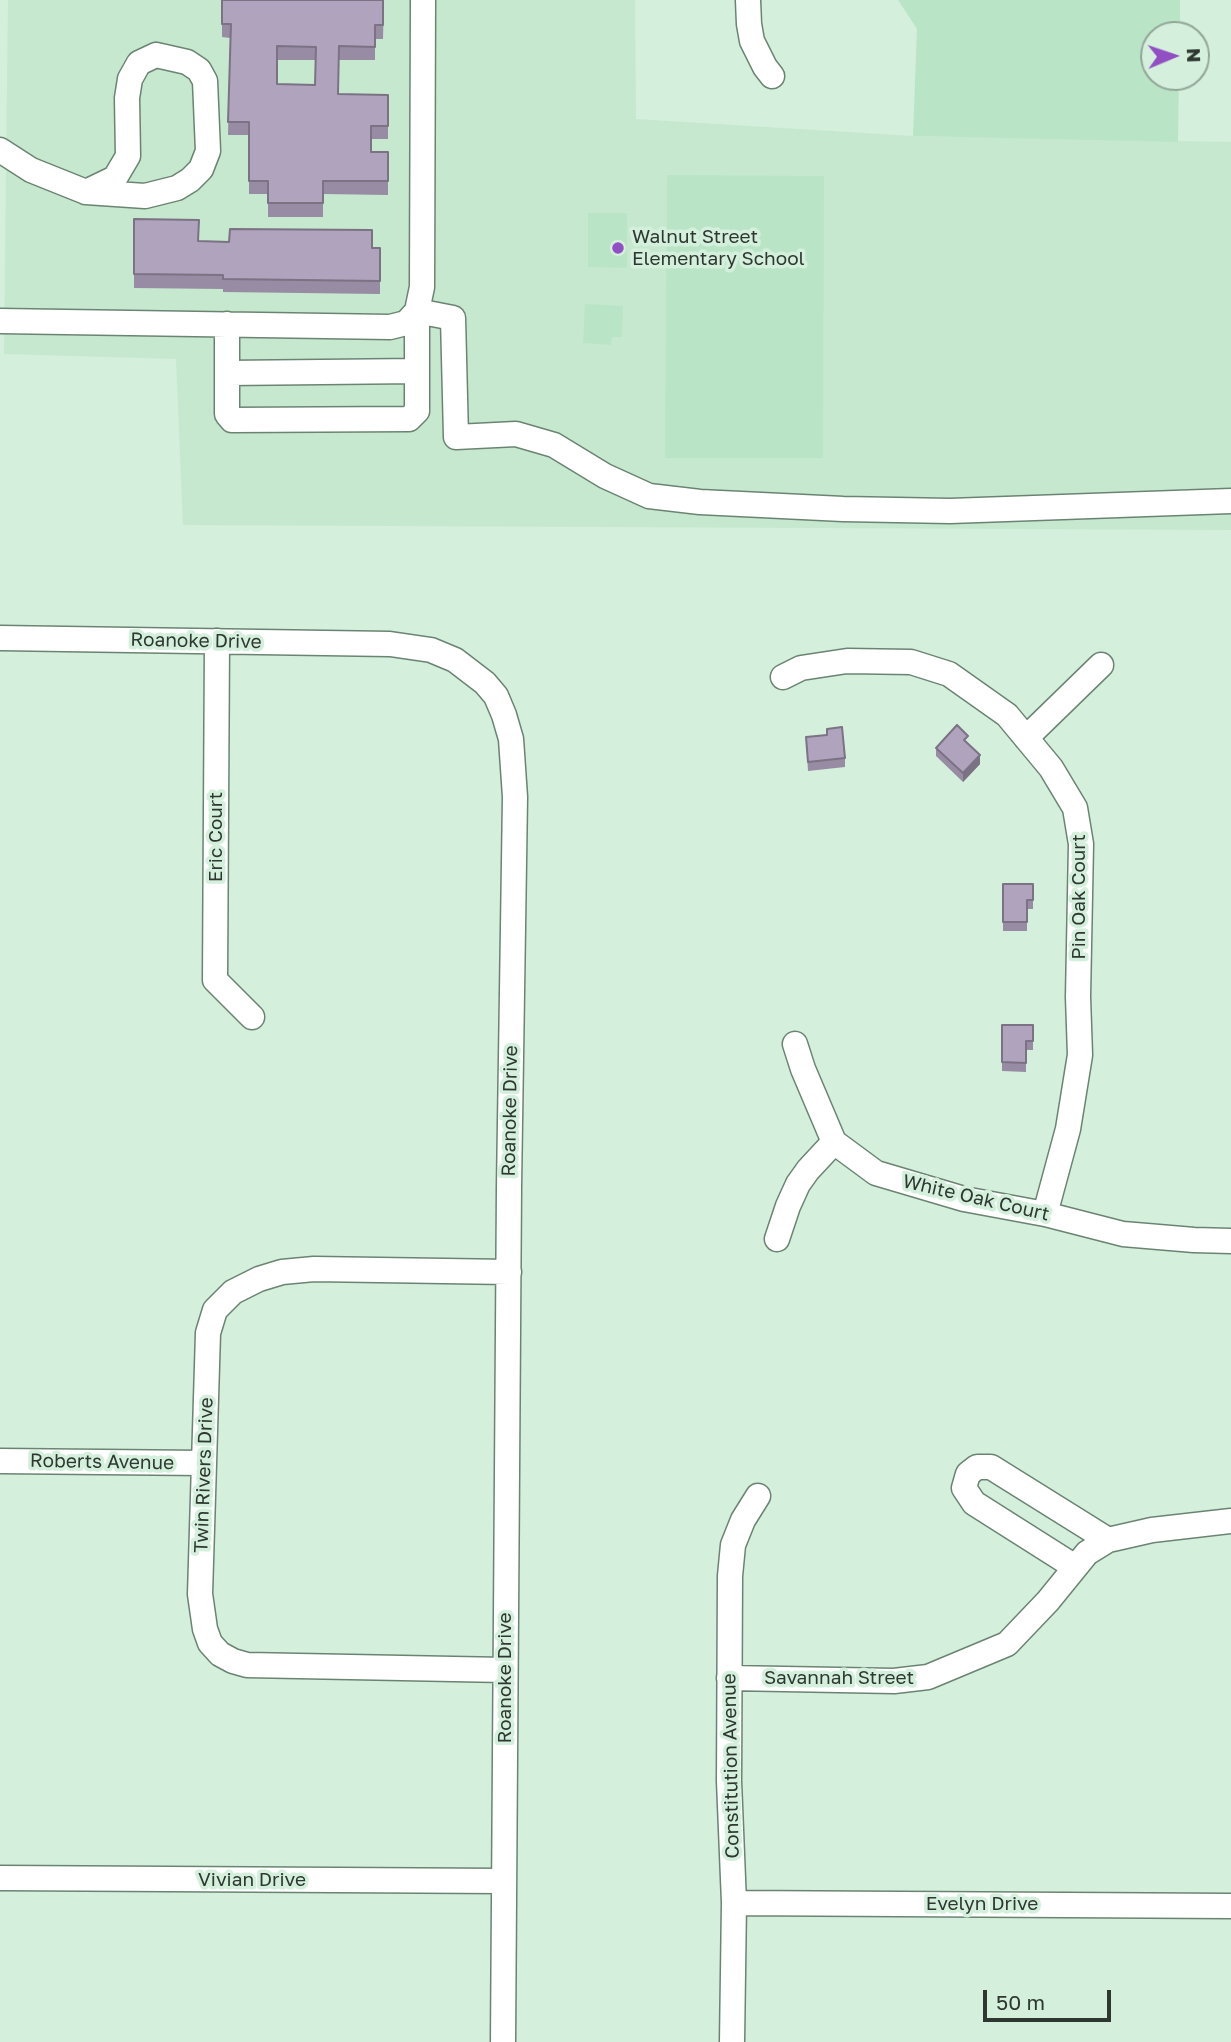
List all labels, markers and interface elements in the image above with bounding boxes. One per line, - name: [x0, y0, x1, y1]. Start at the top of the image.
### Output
- north arrow: [1140, 21, 1210, 91]
- text: N: [1183, 48, 1206, 63]
- place label: Walnut Street Elementary School: [632, 226, 805, 270]
- marker: Walnut Street Elementary School: [610, 240, 626, 256]
- street label: Roanoke Drive: [130, 628, 262, 654]
- street label: Eric Court: [205, 792, 227, 882]
- street label: Pin Oak Court: [1068, 834, 1090, 960]
- street label: Roanoke Drive: [497, 1045, 523, 1177]
- street label: White Oak Court: [900, 1170, 1052, 1226]
- street label: Twin Rivers Drive: [190, 1397, 218, 1553]
- street label: Roberts Avenue: [30, 1449, 174, 1475]
- street label: Roanoke Drive: [494, 1612, 516, 1744]
- street label: Savannah Street: [764, 1667, 914, 1689]
- street label: Constitution Avenue: [718, 1673, 744, 1859]
- street label: Vivian Drive: [198, 1869, 306, 1891]
- street label: Evelyn Drive: [926, 1893, 1038, 1915]
- scale bar: [986, 1976, 1114, 2020]
- text: 50 m: [996, 1989, 1045, 2015]

